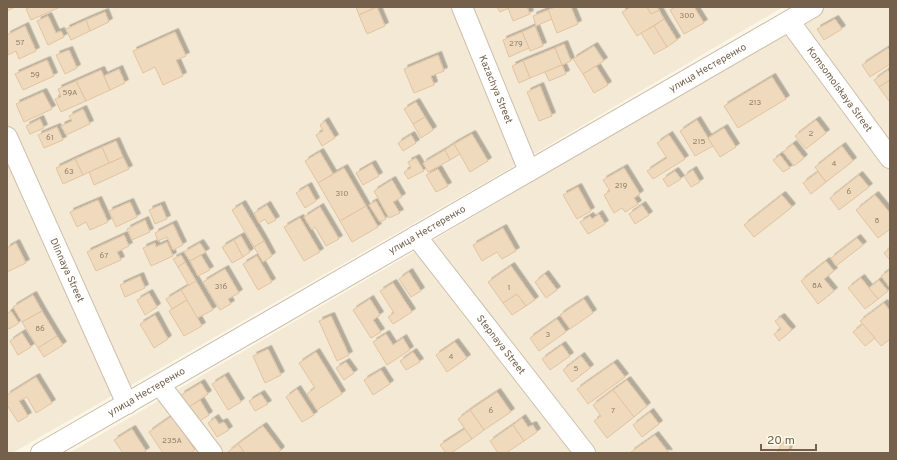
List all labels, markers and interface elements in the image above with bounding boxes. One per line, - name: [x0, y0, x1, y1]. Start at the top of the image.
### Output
- house number: 300: [680, 11, 694, 21]
- house number: 57: [15, 38, 25, 48]
- house number: 279: [509, 39, 523, 49]
- street label: улица Нестеренко: [667, 40, 749, 95]
- street label: Komsomolskaya Street: [804, 44, 875, 135]
- street label: Kazachya Street: [476, 53, 516, 126]
- house number: 59: [30, 70, 40, 80]
- house number: 59А: [63, 88, 78, 98]
- house number: 213: [749, 98, 762, 108]
- house number: 2: [809, 129, 814, 139]
- house number: 61: [46, 133, 54, 143]
- house number: 215: [693, 137, 705, 147]
- house number: 4: [832, 159, 837, 169]
- house number: 63: [64, 167, 74, 177]
- house number: 219: [615, 181, 628, 191]
- house number: 6: [847, 187, 852, 197]
- house number: 310: [336, 189, 348, 199]
- street label: улица Нестеренко: [386, 202, 469, 257]
- house number: 8: [875, 216, 880, 226]
- street label: Dlinnaya Street: [47, 236, 87, 304]
- house number: 67: [100, 251, 108, 261]
- house number: 8А: [812, 281, 823, 291]
- house number: 316: [215, 282, 228, 292]
- house number: 1: [508, 283, 510, 293]
- street label: Stepnaya Street: [474, 313, 528, 377]
- house number: 86: [35, 324, 45, 334]
- house number: 3: [546, 330, 551, 340]
- house number: 4: [449, 352, 454, 362]
- street label: улица Нестеренко: [106, 364, 188, 419]
- house number: 5: [574, 364, 579, 374]
- house number: 6: [489, 406, 494, 416]
- house number: 7: [611, 406, 615, 416]
- scale bar: [761, 426, 816, 452]
- text: 20 m: [767, 433, 795, 449]
- house number: 235А: [162, 436, 183, 446]

